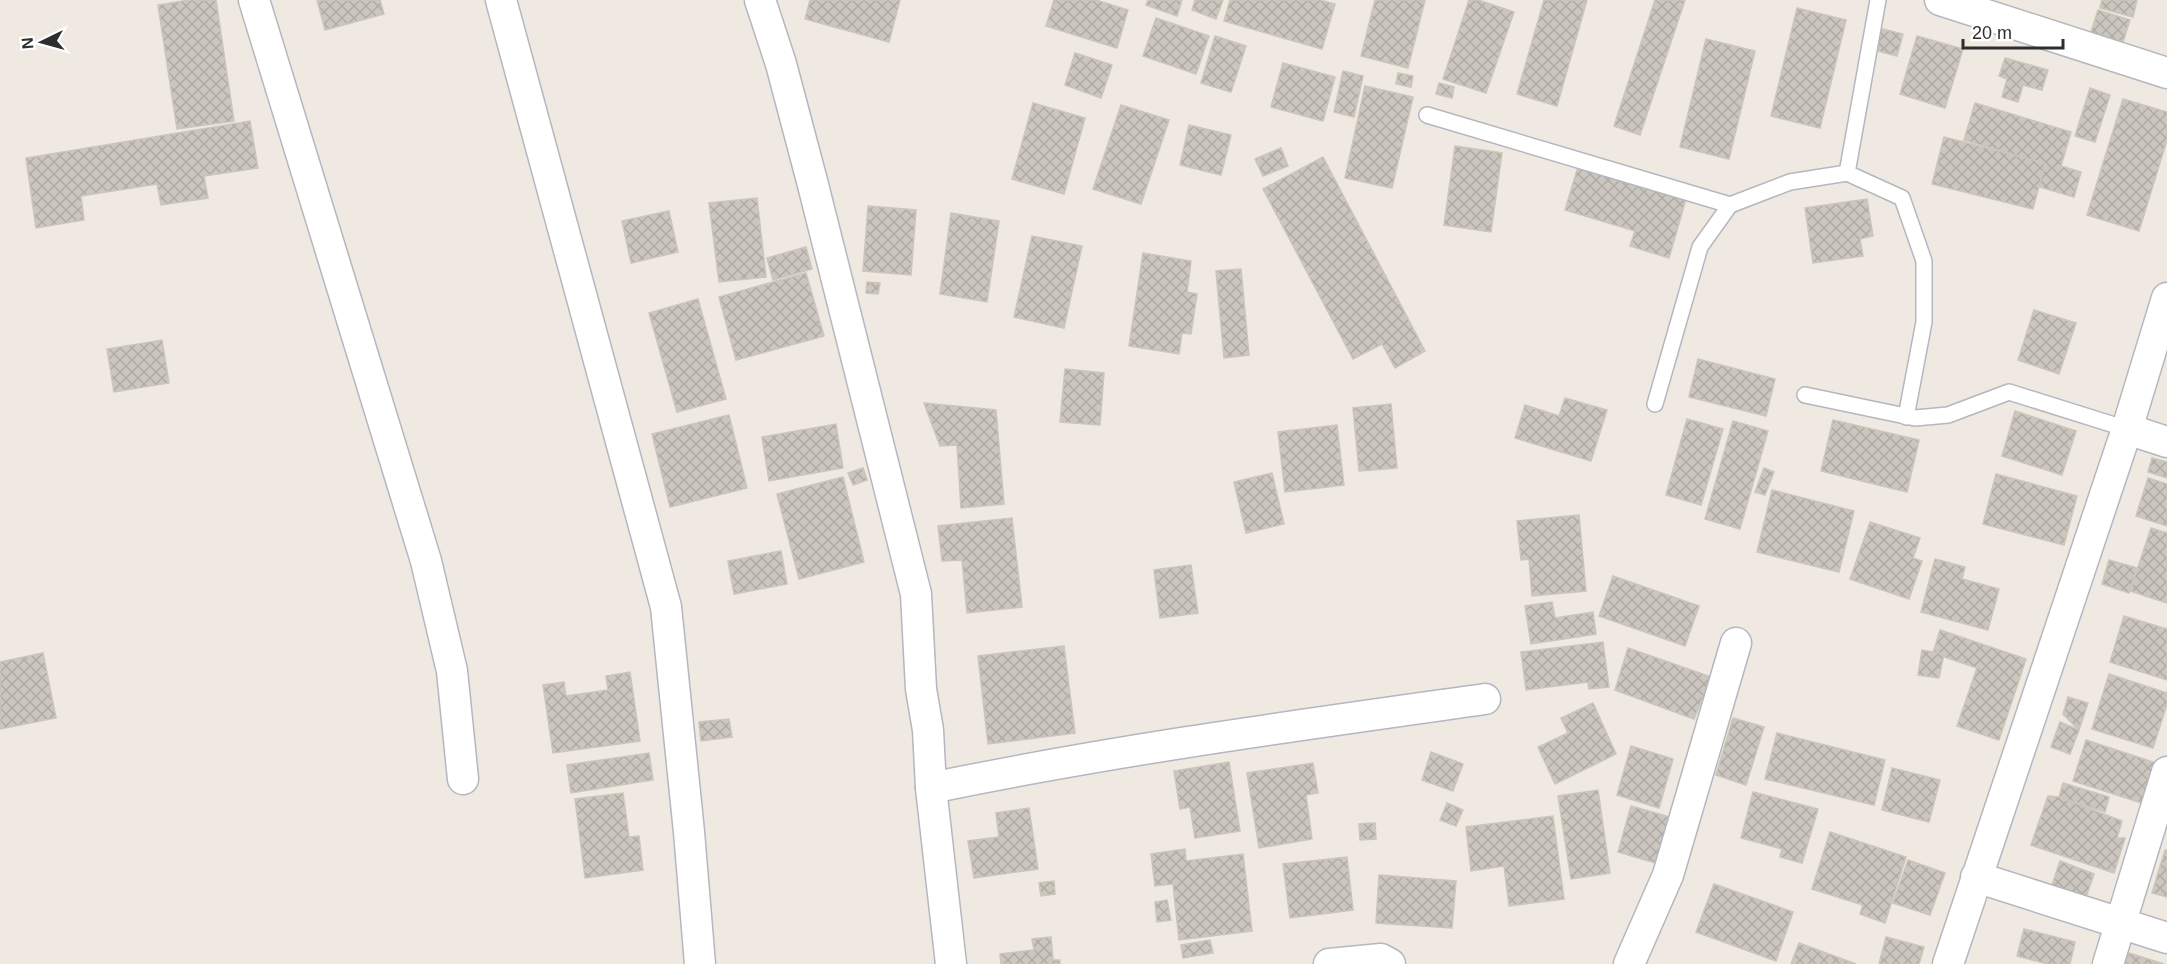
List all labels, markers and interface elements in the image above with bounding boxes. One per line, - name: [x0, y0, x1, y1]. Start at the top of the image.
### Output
- north arrow: [12, 12, 72, 72]
- scale bar: [1963, 12, 2064, 50]
- text: 20 m: [1972, 23, 2012, 43]
- text: N: [19, 37, 37, 50]

